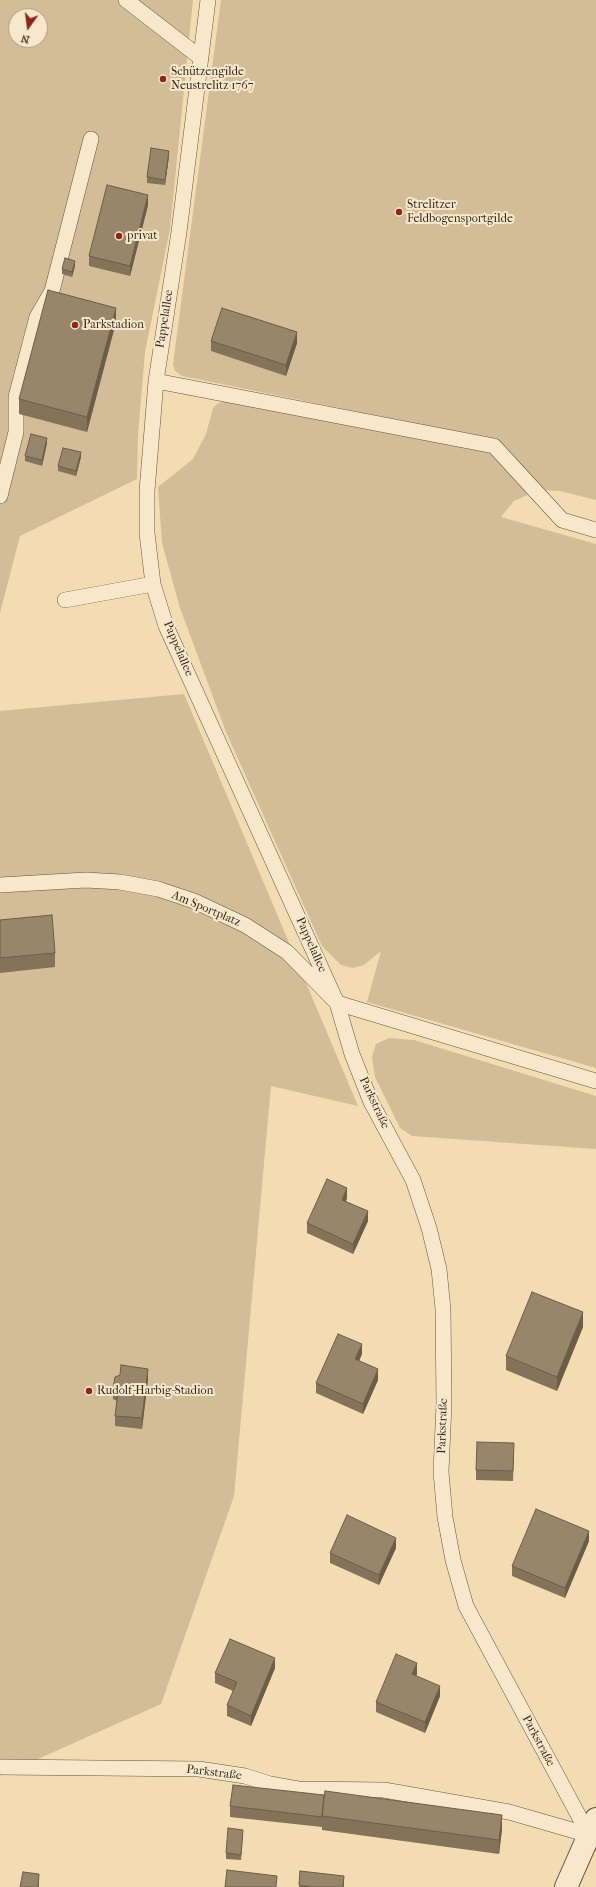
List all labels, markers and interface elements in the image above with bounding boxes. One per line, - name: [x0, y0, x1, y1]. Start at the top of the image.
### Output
- north arrow: [8, 8, 48, 48]
- text: N: [20, 32, 31, 46]
- place label: Schützengilde Neustrelitz 1767: [171, 65, 253, 93]
- marker: Schützengilde Neustrelitz 1767: [158, 74, 168, 84]
- place label: Strelitzer Feldbogensportgilde: [407, 198, 513, 226]
- marker: Strelitzer Feldbogensportgilde: [394, 207, 404, 217]
- place label: privat: [127, 229, 158, 243]
- marker: privat: [114, 231, 124, 241]
- street label: Pappelallee: [153, 289, 177, 349]
- place label: Parkstadion: [83, 318, 144, 332]
- marker: Parkstadion: [70, 320, 80, 330]
- street label: Pappelallee: [160, 619, 196, 679]
- street label: Am Sportplatz: [169, 888, 243, 930]
- street label: Pappelallee: [292, 915, 330, 975]
- street label: Parkstraße: [356, 1075, 392, 1131]
- place label: Rudolf-Harbig-Stadion: [97, 1384, 214, 1398]
- marker: Rudolf-Harbig-Stadion: [84, 1386, 94, 1396]
- street label: Parkstraße: [435, 1398, 451, 1454]
- street label: Parkstraße: [519, 1713, 557, 1769]
- street label: Parkstraße: [185, 1762, 243, 1784]

